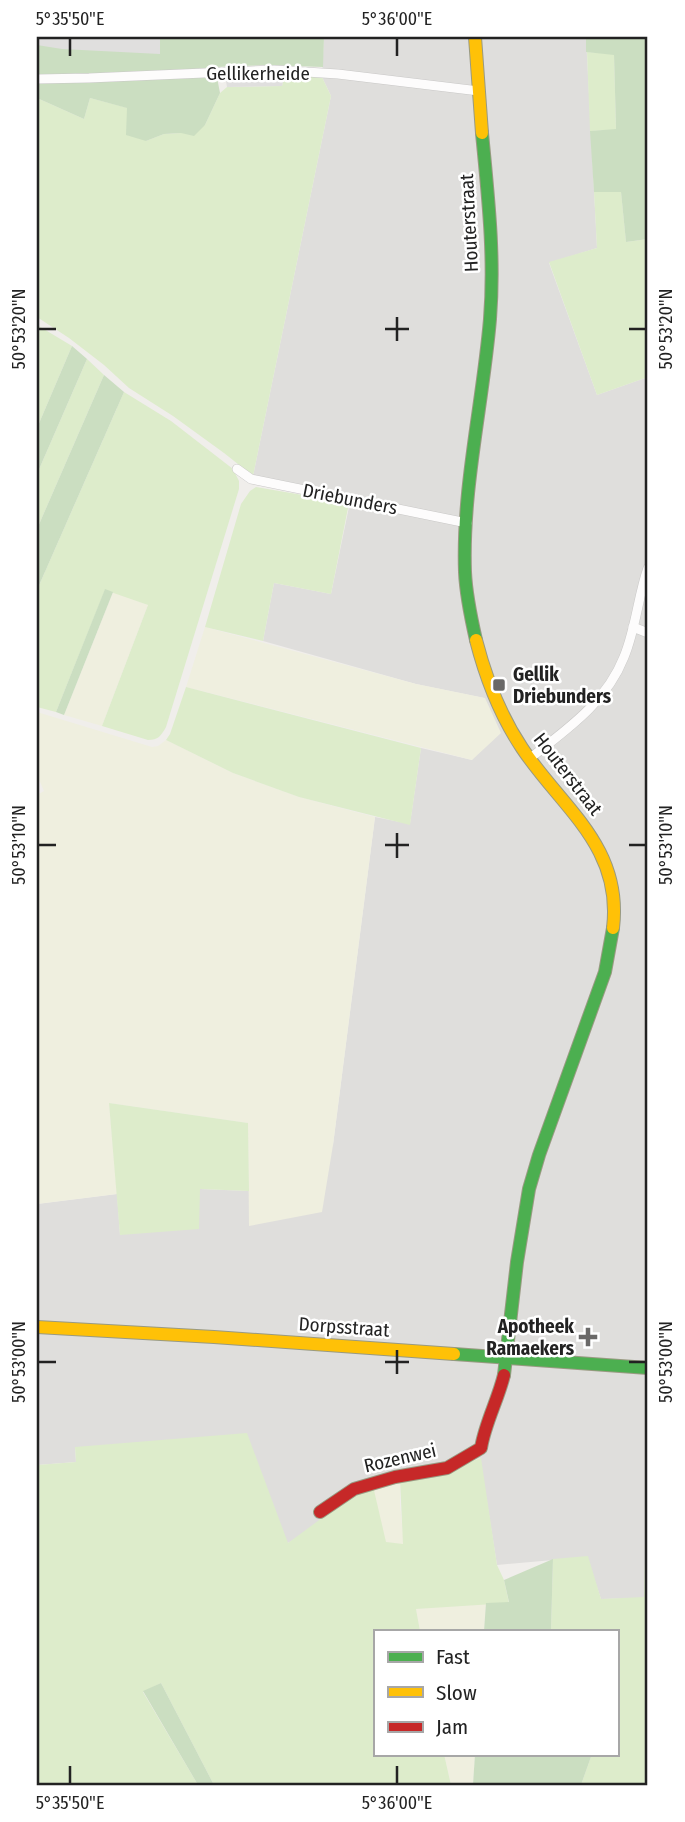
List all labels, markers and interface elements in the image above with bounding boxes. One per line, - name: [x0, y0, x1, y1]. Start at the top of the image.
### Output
- text: 5°35'50"E: [36, 8, 104, 30]
- text: 5°36'00"E: [362, 8, 432, 30]
- street label: Gellikerheide: [206, 62, 310, 85]
- street label: Houterstraat: [455, 173, 483, 273]
- text: 50°53'20"N: [8, 289, 30, 369]
- text: 50°53'20"N: [655, 289, 677, 369]
- street label: Driebunders: [301, 479, 399, 519]
- place label: Gellik Driebunders: [513, 663, 612, 708]
- marker: Gellik Driebunders: [491, 677, 507, 693]
- street label: Houterstraat: [529, 728, 608, 820]
- text: 50°53'10"N: [8, 805, 30, 885]
- text: 50°53'10"N: [655, 805, 677, 885]
- street label: Dorpsstraat: [298, 1312, 391, 1342]
- place label: Apotheek Ramaekers: [486, 1315, 575, 1360]
- text: 50°53'00"N: [8, 1321, 30, 1403]
- text: 50°53'00"N: [655, 1321, 677, 1403]
- marker: Apotheek Ramaekers: [580, 1329, 596, 1345]
- street label: Rozenwei: [362, 1439, 438, 1477]
- legend: [374, 1630, 618, 1756]
- text: Fast: [436, 1644, 470, 1670]
- text: Slow: [436, 1680, 477, 1706]
- text: Jam: [436, 1714, 468, 1740]
- text: 5°35'50"E: [36, 1792, 104, 1814]
- text: 5°36'00"E: [362, 1792, 432, 1814]

